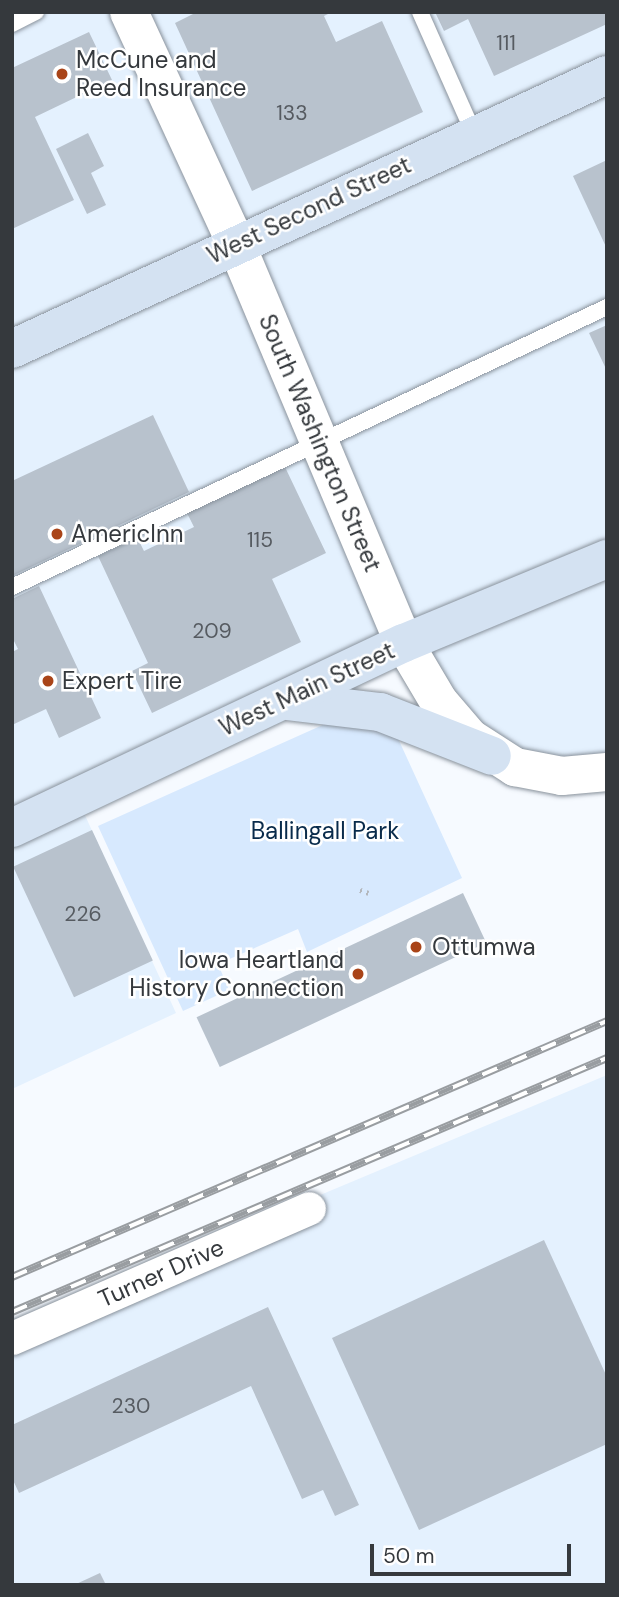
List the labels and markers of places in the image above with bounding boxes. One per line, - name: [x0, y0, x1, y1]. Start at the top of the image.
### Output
- place label: McCune and Reed Insurance: [76, 46, 246, 102]
- marker: McCune and Reed Insurance: [54, 66, 70, 82]
- place label: AmericInn: [71, 520, 183, 548]
- marker: AmericInn: [49, 526, 65, 542]
- place label: Expert Tire: [62, 667, 182, 695]
- marker: Expert Tire: [40, 673, 56, 689]
- place label: Ottumwa: [432, 933, 535, 961]
- marker: Ottumwa: [406, 937, 426, 957]
- place label: Iowa Heartland History Connection: [129, 946, 344, 1002]
- marker: Iowa Heartland History Connection: [350, 966, 366, 982]

